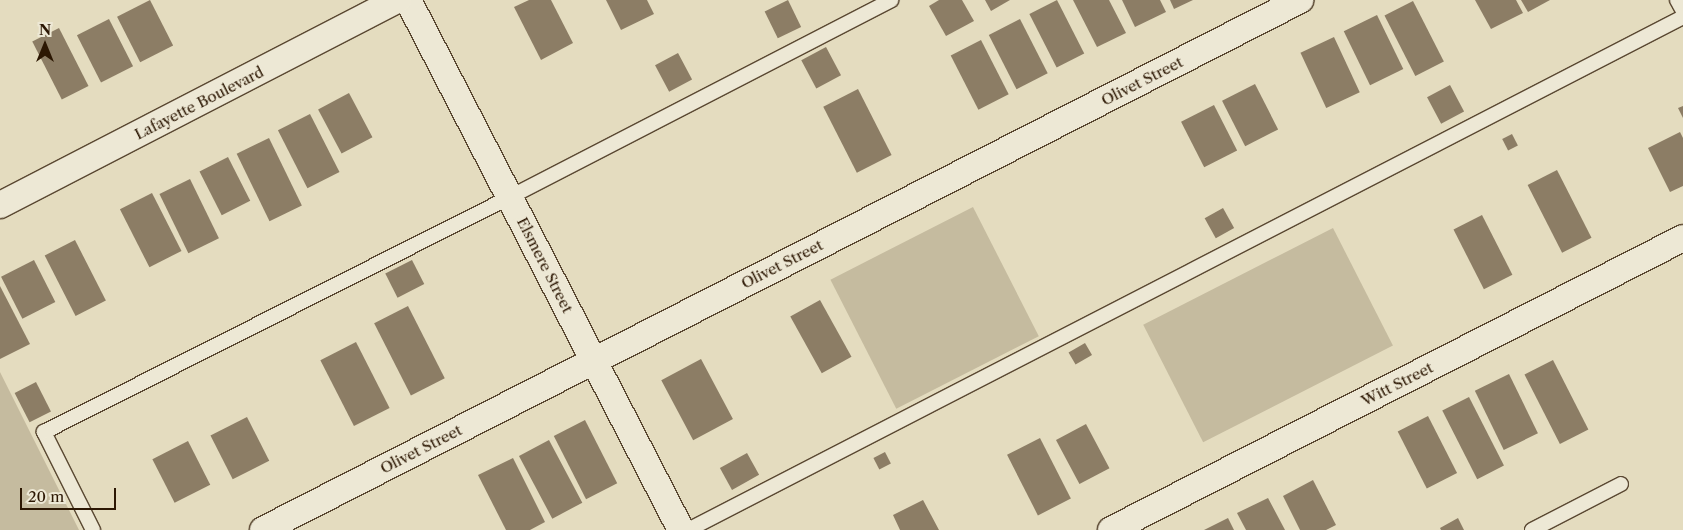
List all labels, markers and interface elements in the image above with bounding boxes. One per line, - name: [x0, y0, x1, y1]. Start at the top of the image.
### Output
- north arrow: [20, 20, 70, 70]
- text: N: [39, 21, 51, 39]
- street label: Olivet Street: [1098, 53, 1186, 109]
- street label: Lafayette Boulevard: [132, 63, 266, 143]
- street label: Elsmere Street: [513, 214, 577, 316]
- street label: Olivet Street: [738, 236, 826, 292]
- street label: Witt Street: [1358, 358, 1436, 410]
- street label: Olivet Street: [377, 421, 465, 477]
- scale bar: [22, 478, 119, 510]
- text: 20 m: [28, 487, 64, 506]

